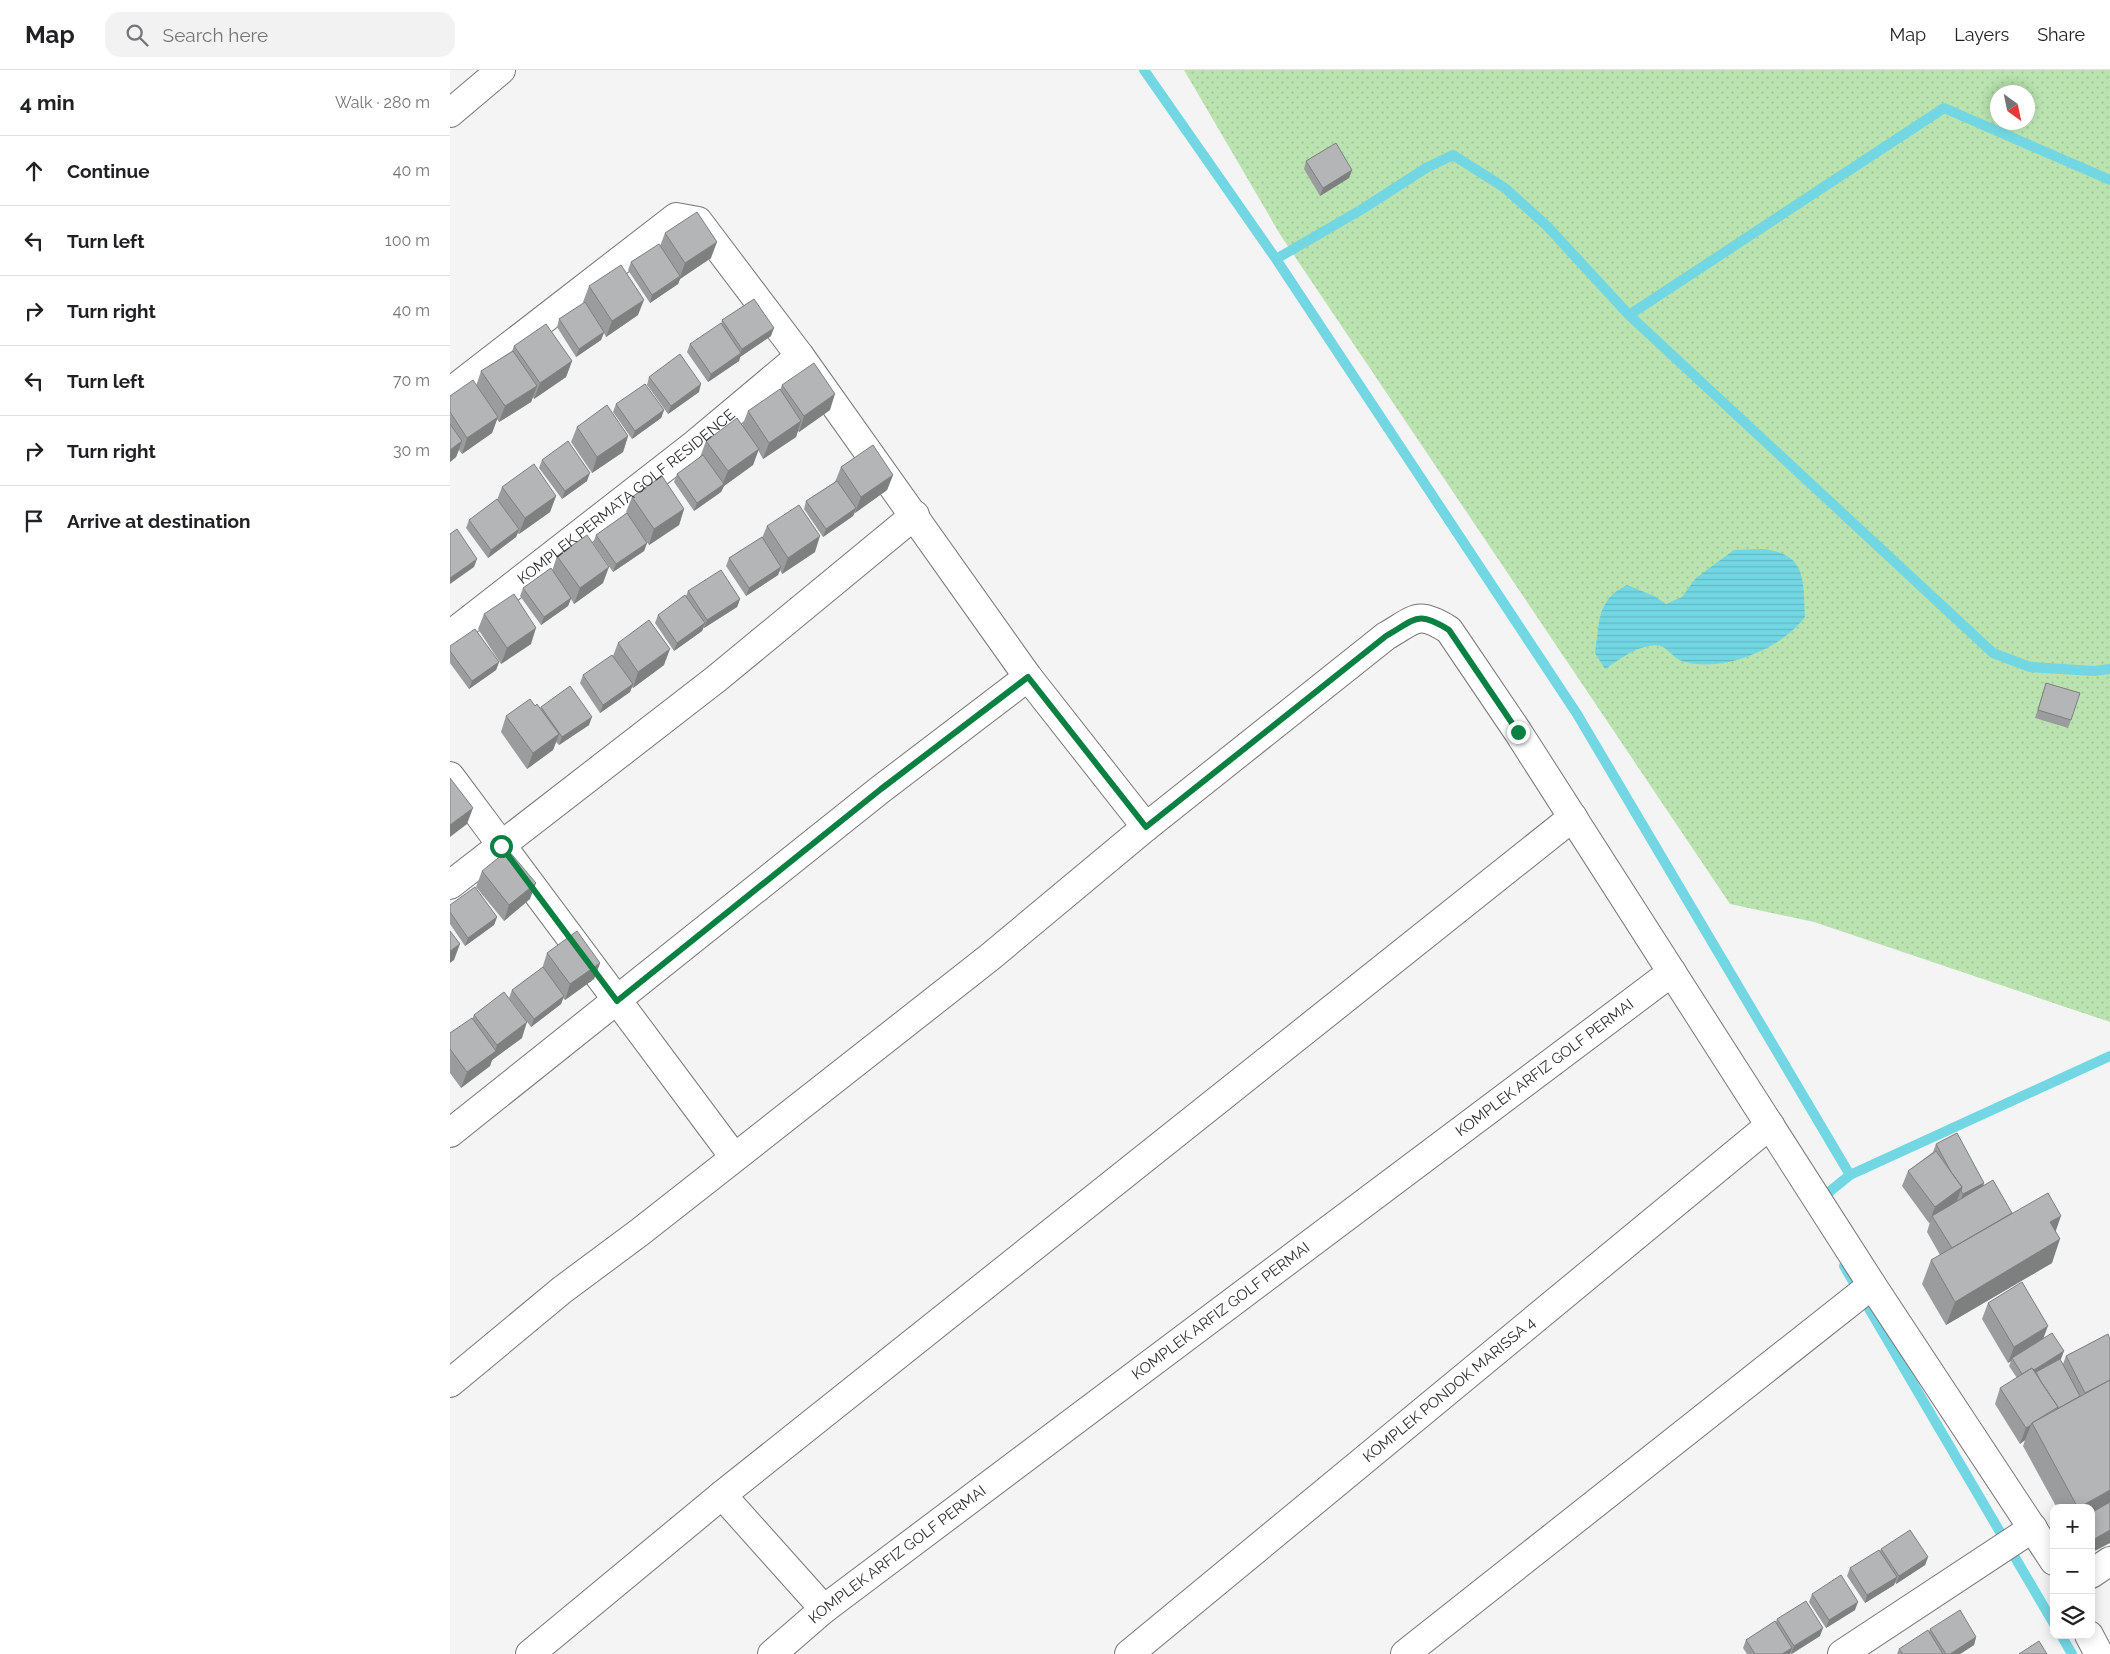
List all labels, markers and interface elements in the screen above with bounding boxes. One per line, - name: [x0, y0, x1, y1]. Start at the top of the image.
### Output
- search box: [105, 12, 455, 57]
- text: Map: [25, 20, 75, 49]
- icon: search: [123, 21, 151, 49]
- text: Search here: [163, 24, 268, 46]
- text: Map: [1890, 24, 1926, 45]
- text: Layers: [1954, 24, 2009, 45]
- text: Share: [2037, 24, 2085, 45]
- north arrow: [1990, 85, 2035, 130]
- text: 4 min: [20, 90, 75, 115]
- text: Walk · 280 m: [335, 93, 430, 112]
- icon: ahead: [20, 157, 48, 185]
- text: Continue: [67, 160, 150, 182]
- text: 40 m: [393, 161, 430, 180]
- icon: left: [20, 227, 48, 255]
- text: Turn left: [67, 230, 144, 252]
- text: 100 m: [385, 231, 430, 250]
- icon: right: [20, 297, 48, 325]
- text: Turn right: [67, 300, 156, 322]
- text: 40 m: [393, 301, 430, 320]
- icon: left: [20, 367, 48, 395]
- text: Turn left: [67, 370, 144, 392]
- text: 70 m: [393, 371, 430, 390]
- street label: KOMPLEK PERMATA GOLF RESIDENCE: [514, 405, 739, 588]
- icon: right: [20, 437, 48, 465]
- text: Turn right: [67, 440, 156, 462]
- text: 30 m: [393, 441, 430, 460]
- icon: arrive: [20, 507, 48, 535]
- text: Arrive at destination: [67, 510, 251, 532]
- route end: [1507, 721, 1530, 744]
- route start: [490, 835, 513, 858]
- street label: KOMPLEK ARFIZ GOLF PERMAI: [1452, 995, 1637, 1140]
- street label: KOMPLEK ARFIZ GOLF PERMAI: [1128, 1238, 1313, 1384]
- street label: KOMPLEK PONDOK MARISSA 4: [1359, 1314, 1539, 1466]
- street label: KOMPLEK ARFIZ GOLF PERMAI: [805, 1482, 989, 1627]
- map controls: [2050, 1504, 2095, 1639]
- button: +: [2050, 1504, 2095, 1549]
- button: −: [2050, 1549, 2095, 1594]
- button: layers: [2050, 1594, 2095, 1639]

